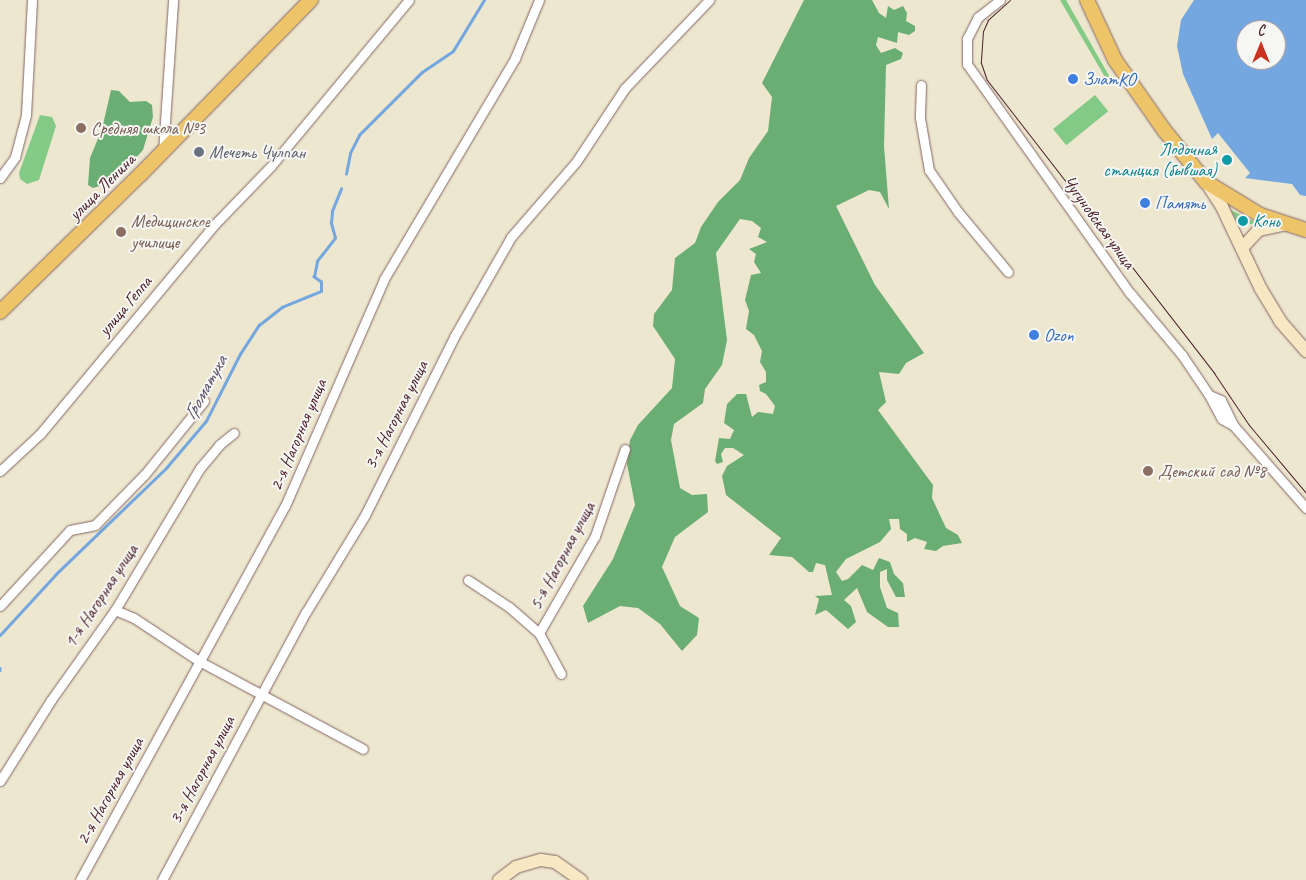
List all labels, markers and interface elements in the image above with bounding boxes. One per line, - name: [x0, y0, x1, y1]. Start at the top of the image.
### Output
- north arrow: [1236, 20, 1286, 70]
- text: С: [1258, 22, 1264, 39]
- place label: ЗлатКО: [1083, 68, 1136, 90]
- marker: ЗлатКО: [1067, 73, 1079, 85]
- place label: Средняя школа №3: [91, 117, 205, 139]
- marker: Средняя школа №3: [75, 122, 87, 134]
- place label: Лодочная станция (бывшая): [1103, 139, 1217, 182]
- place label: Мечеть Чулпан: [209, 141, 304, 163]
- marker: Мечеть Чулпан: [193, 146, 205, 158]
- street label: улица Ленина: [64, 149, 140, 225]
- marker: Лодочная станция (бывшая): [1221, 154, 1233, 166]
- street label: Чугуновская улица: [1058, 171, 1140, 273]
- place label: Память: [1155, 192, 1205, 214]
- marker: Память: [1139, 197, 1151, 209]
- place label: Конь: [1253, 210, 1280, 232]
- place label: Медицинское училище: [131, 211, 210, 253]
- marker: Конь: [1237, 215, 1249, 227]
- marker: Медицинское училище: [115, 226, 127, 238]
- street label: улица Геппа: [94, 271, 156, 341]
- place label: Ozon: [1044, 324, 1074, 346]
- marker: Ozon: [1028, 329, 1040, 341]
- water label: Громатуха: [179, 352, 233, 424]
- street label: 3-я Нагорная улица: [359, 356, 433, 474]
- street label: 2-я Нагорная улица: [264, 375, 332, 495]
- place label: Детский сад №8: [1158, 460, 1266, 482]
- marker: Детский сад №8: [1142, 465, 1154, 477]
- street label: 5-я Нагорная улица: [524, 497, 600, 615]
- street label: 1-я Нагорная улица: [59, 539, 143, 653]
- street label: 3-я Нагорная улица: [164, 711, 240, 829]
- street label: 2-я Нагорная улица: [71, 733, 149, 849]

